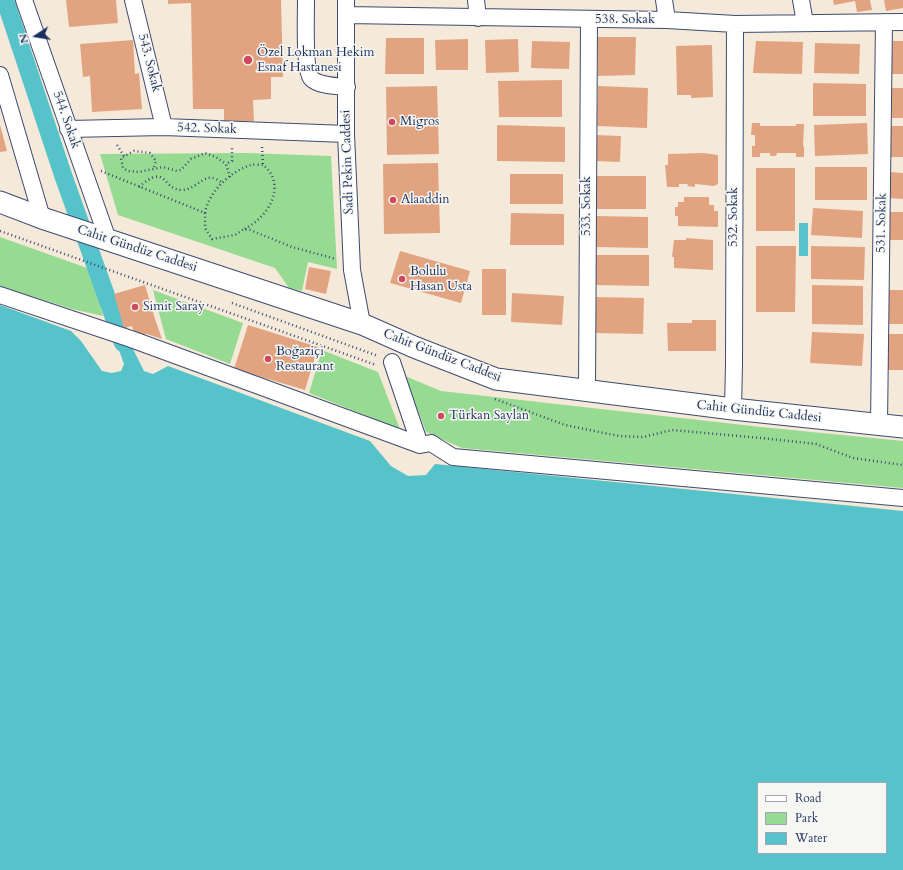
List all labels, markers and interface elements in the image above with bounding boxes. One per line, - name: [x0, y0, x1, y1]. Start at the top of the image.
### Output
- street label: 538. Sokak: [595, 12, 655, 28]
- north arrow: [16, 16, 56, 56]
- text: N: [15, 32, 32, 45]
- street label: 543. Sokak: [134, 32, 164, 94]
- place label: Özel Lokman Hekim Esnaf Hastanesi: [257, 45, 374, 76]
- marker: Özel Lokman Hekim Esnaf Hastanesi: [242, 54, 254, 66]
- street label: 544. Sokak: [49, 89, 83, 151]
- street label: Sadi Pekin Caddesi: [338, 109, 358, 215]
- place label: Migros: [400, 114, 439, 130]
- marker: Migros: [387, 117, 397, 127]
- street label: 542. Sokak: [177, 120, 237, 138]
- street label: 533. Sokak: [579, 176, 595, 236]
- street label: 532. Sokak: [726, 187, 742, 247]
- place label: Alaaddin: [401, 192, 450, 208]
- street label: 531. Sokak: [874, 193, 890, 253]
- marker: Alaaddin: [388, 195, 398, 205]
- street label: Cahit Gündüz Caddesi: [75, 222, 199, 276]
- place label: Bolulu Hasan Usta: [410, 264, 472, 295]
- marker: Bolulu Hasan Usta: [397, 274, 407, 284]
- place label: Simit Saray: [143, 299, 205, 315]
- marker: Simit Saray: [130, 302, 140, 312]
- street label: Cahit Gündüz Caddesi: [381, 326, 503, 386]
- place label: Boğaziçi Restaurant: [276, 344, 334, 375]
- marker: Boğaziçi Restaurant: [263, 354, 273, 364]
- street label: Cahit Gündüz Caddesi: [696, 398, 822, 426]
- place label: Türkan Saylan: [449, 408, 529, 424]
- marker: Türkan Saylan: [436, 411, 446, 421]
- legend: [757, 782, 887, 854]
- text: Road: [795, 790, 821, 806]
- text: Park: [795, 810, 818, 826]
- text: Water: [795, 830, 827, 846]

